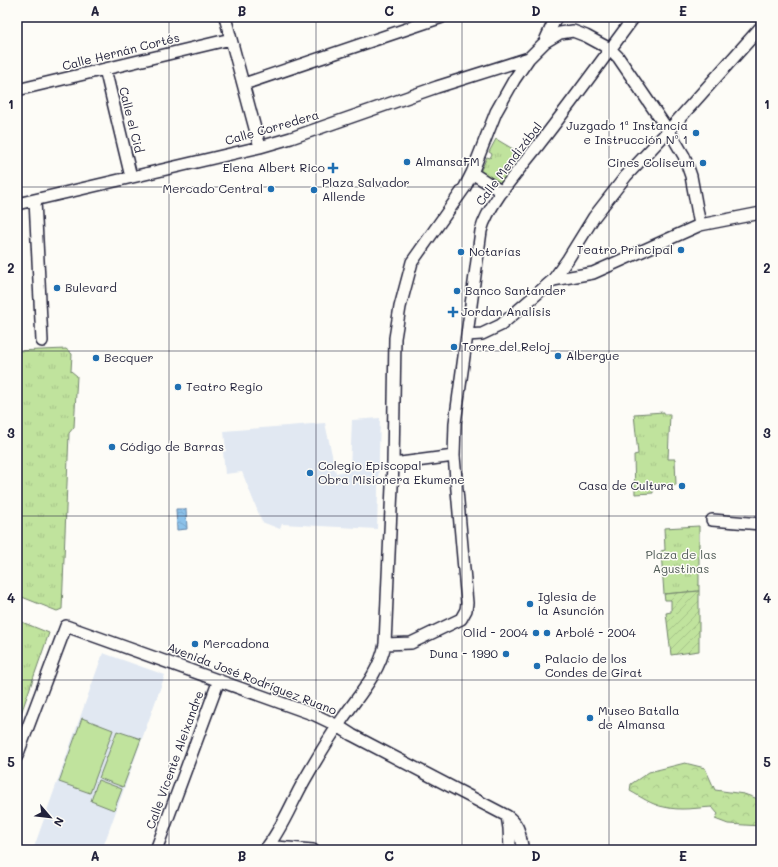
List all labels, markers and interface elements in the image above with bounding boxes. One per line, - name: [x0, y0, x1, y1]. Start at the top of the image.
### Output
- text: A: [90, 2, 100, 19]
- text: B: [238, 2, 247, 19]
- text: C: [384, 2, 394, 19]
- text: D: [531, 2, 541, 19]
- text: E: [679, 2, 687, 19]
- street label: Calle Hernán Cortés: [60, 29, 181, 73]
- street label: Calle el Cid: [116, 85, 148, 155]
- text: 1: [8, 95, 14, 112]
- text: 1: [764, 95, 770, 112]
- street label: Calle Corredera: [223, 106, 321, 148]
- place label: Juzgado 1ª Instancia e Instrucción Nº 1: [566, 117, 688, 147]
- street label: Calle Mendizábal: [472, 118, 545, 208]
- marker: Juzgado 1ª Instancia e Instrucción Nº 1: [691, 128, 701, 138]
- place label: AlmansaFM: [415, 153, 480, 169]
- place label: Cines Coliseum: [607, 154, 695, 170]
- marker: AlmansaFM: [402, 157, 412, 167]
- marker: Cines Coliseum: [698, 158, 708, 168]
- place label: Elena Albert Rico: [223, 159, 325, 175]
- marker: Elena Albert Rico: [328, 163, 338, 173]
- place label: Plaza Salvador Allende: [322, 174, 410, 204]
- place label: Mercado Central: [162, 180, 263, 196]
- marker: Mercado Central: [266, 184, 276, 194]
- marker: Plaza Salvador Allende: [309, 185, 319, 195]
- place label: Teatro Principal: [577, 241, 673, 257]
- place label: Notarías: [469, 243, 521, 259]
- marker: Teatro Principal: [676, 245, 686, 255]
- marker: Notarías: [456, 247, 466, 257]
- text: 2: [7, 259, 15, 276]
- text: 2: [763, 259, 771, 276]
- place label: Bulevard: [65, 279, 117, 295]
- place label: Banco Santander: [465, 282, 566, 298]
- marker: Bulevard: [52, 283, 62, 293]
- marker: Banco Santander: [452, 286, 462, 296]
- place label: Jordan Analisis: [461, 303, 551, 319]
- marker: Jordan Analisis: [448, 307, 458, 317]
- place label: Torre del Reloj: [462, 338, 550, 354]
- marker: Torre del Reloj: [449, 342, 459, 352]
- place label: Albergue: [566, 347, 619, 363]
- place label: Becquer: [104, 349, 154, 365]
- marker: Albergue: [553, 351, 563, 361]
- marker: Becquer: [91, 353, 101, 363]
- place label: Teatro Regio: [186, 378, 263, 394]
- marker: Teatro Regio: [173, 382, 183, 392]
- text: 3: [7, 424, 15, 441]
- text: 3: [763, 424, 771, 441]
- place label: Código de Barras: [120, 438, 224, 454]
- marker: Código de Barras: [107, 442, 117, 452]
- place label: Colegio Episcopal Obra Misionera Ekumene: [318, 457, 465, 487]
- marker: Colegio Episcopal Obra Misionera Ekumene: [305, 468, 315, 478]
- place label: Casa de Cultura: [578, 477, 674, 493]
- marker: Casa de Cultura: [677, 481, 687, 491]
- park label: Plaza de las Agustinas: [645, 546, 717, 576]
- place label: Iglesia de la Asunción: [538, 588, 604, 618]
- text: 4: [7, 589, 15, 606]
- text: 4: [763, 589, 771, 606]
- marker: Iglesia de la Asunción: [525, 599, 535, 609]
- place label: Olid - 2004: [463, 624, 528, 640]
- place label: Arbolé - 2004: [555, 624, 636, 640]
- marker: Olid - 2004: [531, 628, 541, 638]
- marker: Arbolé - 2004: [542, 628, 552, 638]
- place label: Mercadona: [203, 635, 269, 651]
- street label: Avenida José Rodríguez Ruano: [165, 638, 339, 718]
- marker: Mercadona: [190, 639, 200, 649]
- place label: Duna - 1990: [429, 645, 499, 661]
- marker: Duna - 1990: [501, 649, 511, 659]
- place label: Palacio de los Condes de Girat: [545, 650, 642, 680]
- marker: Palacio de los Condes de Girat: [532, 661, 542, 671]
- street label: Calle Vicente Aleixandre: [142, 688, 207, 831]
- place label: Museo Batalla de Almansa: [598, 702, 680, 732]
- marker: Museo Batalla de Almansa: [585, 713, 595, 723]
- text: 5: [7, 753, 15, 770]
- text: 5: [763, 753, 771, 770]
- north arrow: [30, 797, 70, 837]
- text: N: [51, 815, 68, 829]
- text: A: [90, 847, 100, 864]
- text: B: [238, 847, 247, 864]
- text: C: [384, 847, 394, 864]
- text: D: [531, 847, 541, 864]
- text: E: [679, 847, 687, 864]

